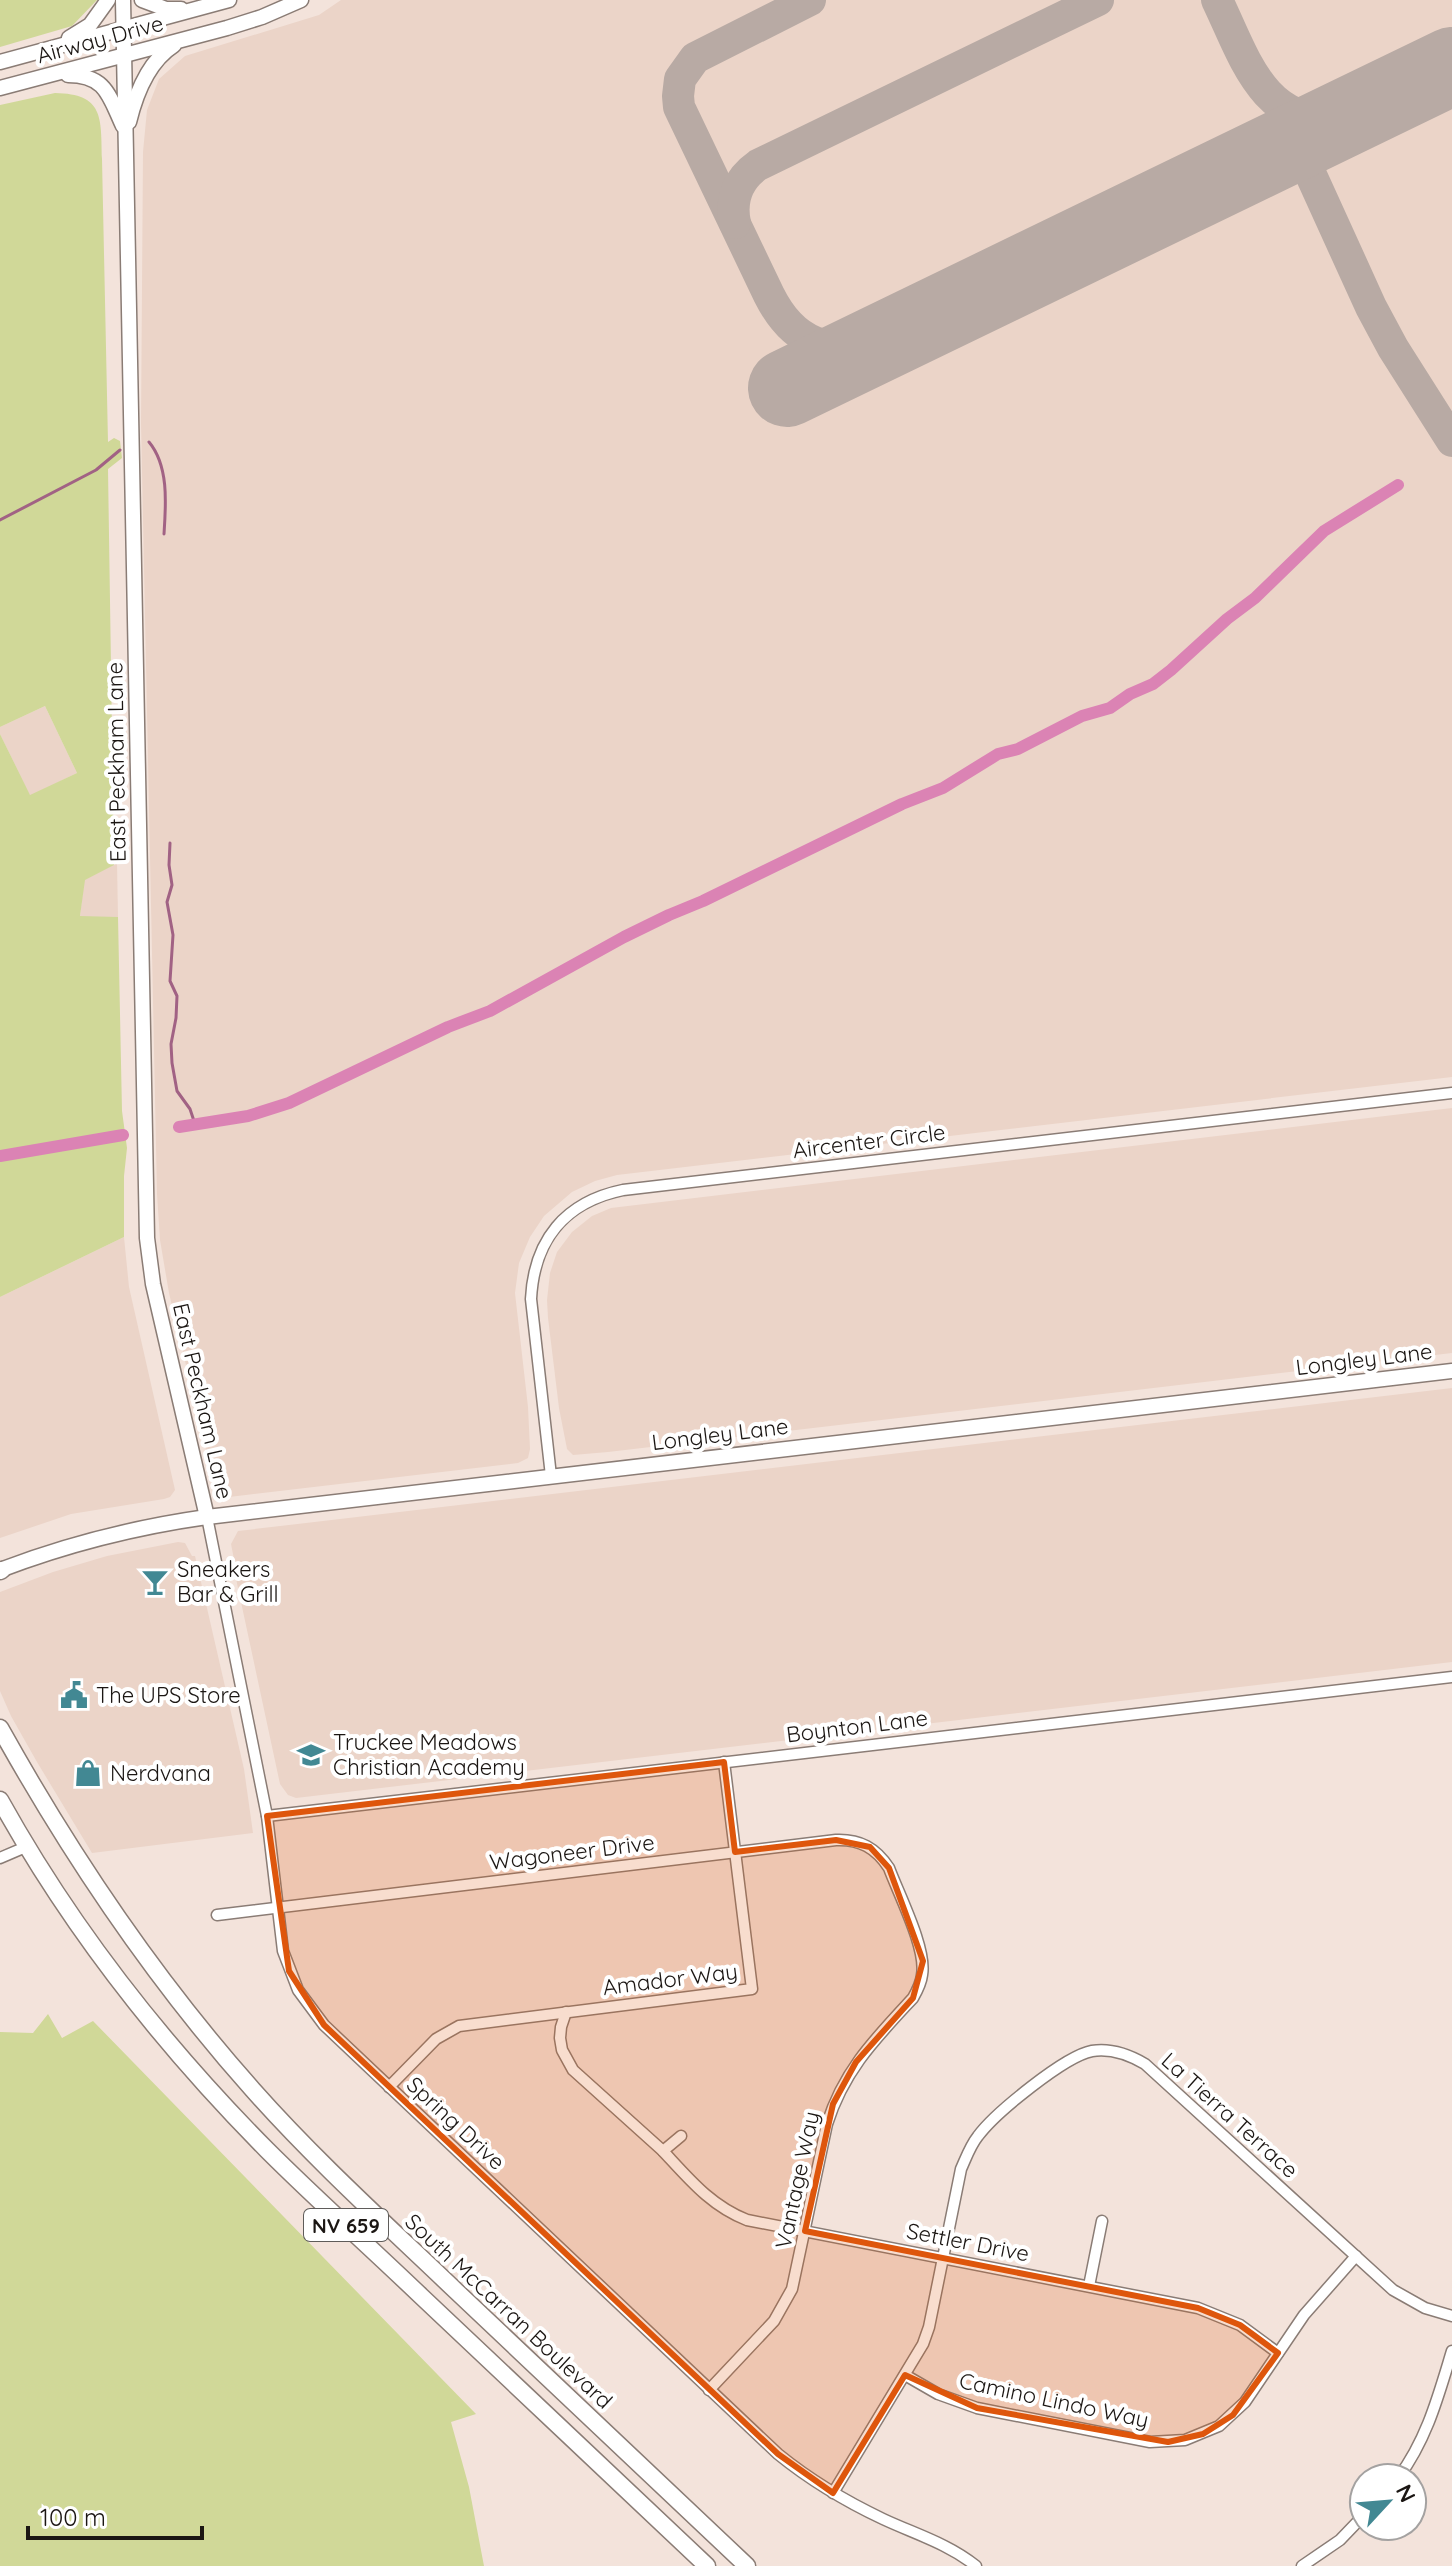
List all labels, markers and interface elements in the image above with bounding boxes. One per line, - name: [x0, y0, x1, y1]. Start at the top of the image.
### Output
- street label: Airway Drive: [34, 9, 166, 69]
- street label: East Peckham Lane: [100, 662, 132, 862]
- street label: Aircenter Circle: [791, 1118, 947, 1164]
- street label: East Peckham Lane: [167, 1300, 239, 1502]
- street label: Longley Lane: [1294, 1337, 1434, 1381]
- street label: Longley Lane: [650, 1412, 790, 1456]
- place label: Sneakers Bar & Grill: [177, 1555, 279, 1608]
- bar icon: Sneakers Bar & Grill: [140, 1567, 170, 1597]
- public building icon: The UPS Store: [59, 1680, 89, 1710]
- place label: The UPS Store: [96, 1681, 241, 1709]
- street label: Boynton Lane: [785, 1703, 929, 1749]
- place label: Truckee Meadows Christian Academy: [333, 1728, 525, 1781]
- school or university icon: Truckee Meadows Christian Academy: [296, 1740, 326, 1770]
- shop icon: Nerdvana: [73, 1758, 103, 1788]
- place label: Nerdvana: [110, 1759, 211, 1787]
- street label: Wagoneer Drive: [488, 1828, 656, 1876]
- street label: Amador Way: [601, 1957, 739, 2001]
- street label: La Tierra Terrace: [1156, 2046, 1304, 2184]
- street label: Spring Drive: [401, 2070, 511, 2176]
- street label: Vantage Way: [769, 2109, 825, 2251]
- street label: South McCarran Boulevard: [399, 2207, 619, 2415]
- road number: NV 659: [304, 2209, 388, 2241]
- street label: Settler Drive: [904, 2216, 1032, 2268]
- street label: Camino Lindo Way: [957, 2366, 1151, 2434]
- north arrow: [1348, 2462, 1428, 2542]
- text: N: [1390, 2480, 1422, 2507]
- scale bar: [28, 2490, 202, 2540]
- text: 100 m: [40, 2502, 106, 2532]

